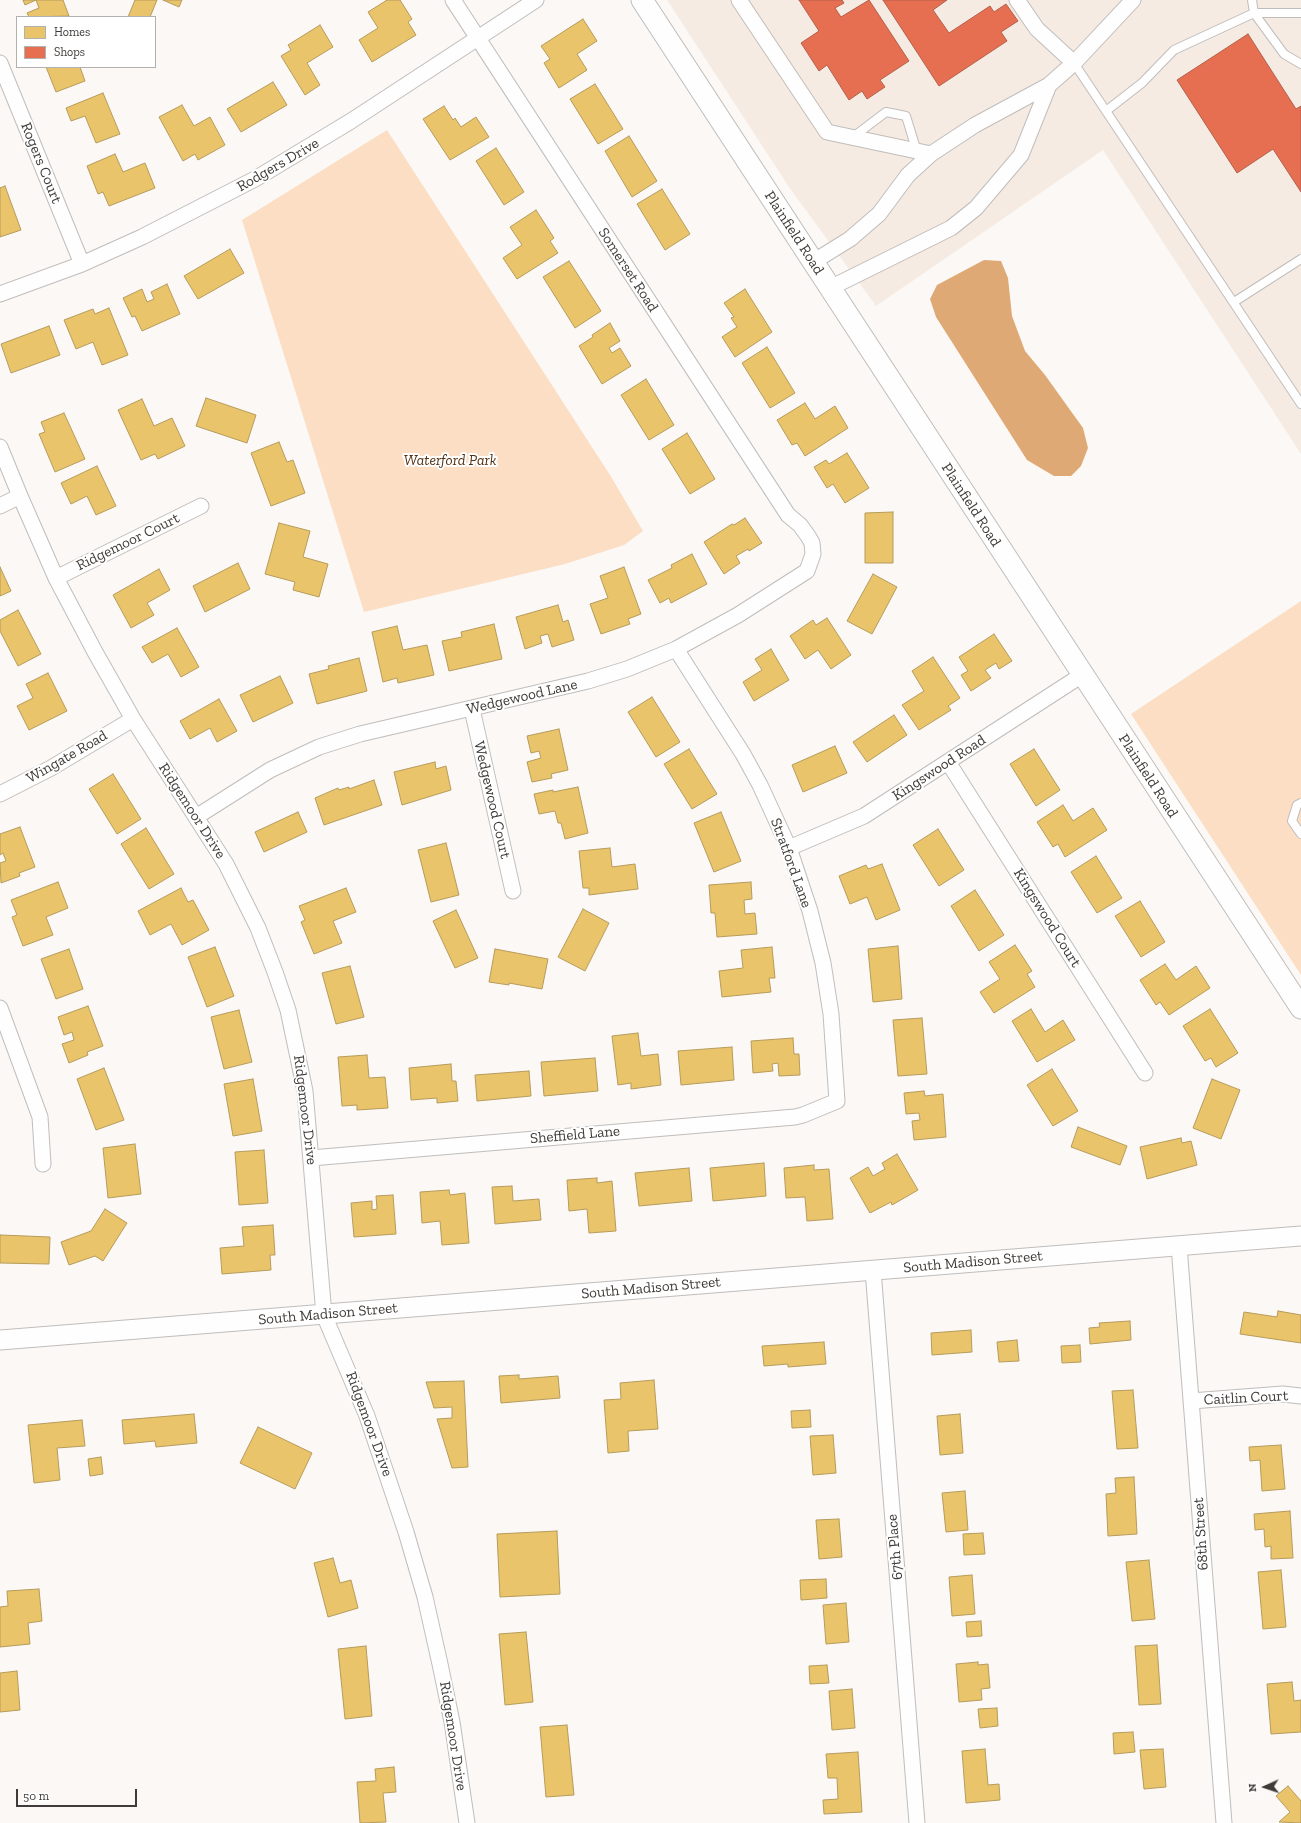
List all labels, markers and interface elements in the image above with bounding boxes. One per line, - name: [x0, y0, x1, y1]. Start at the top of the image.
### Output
- legend: [16, 16, 156, 68]
- text: Homes: [54, 25, 90, 39]
- text: Shops: [54, 45, 85, 59]
- street label: Rogers Court: [17, 120, 65, 206]
- street label: Rodgers Drive: [234, 134, 322, 196]
- street label: Plainfield Road: [760, 188, 828, 278]
- street label: Somerset Road: [594, 224, 662, 316]
- park label: Waterford Park: [404, 452, 496, 470]
- street label: Plainfield Road: [937, 460, 1005, 550]
- street label: Ridgemoor Court: [73, 509, 183, 575]
- street label: Wedgewood Lane: [465, 676, 579, 718]
- street label: Wingate Road: [23, 727, 111, 787]
- street label: Kingswood Road: [889, 731, 989, 805]
- street label: Plainfield Road: [1114, 731, 1182, 821]
- street label: Wedgewood Court: [470, 740, 514, 860]
- street label: Ridgemoor Drive: [154, 760, 230, 862]
- street label: Stratford Lane: [766, 816, 816, 910]
- street label: Kingswood Court: [1009, 865, 1085, 971]
- street label: Ridgemoor Drive: [289, 1054, 321, 1166]
- street label: Sheffield Lane: [529, 1122, 621, 1148]
- street label: South Madison Street: [902, 1247, 1044, 1277]
- street label: South Madison Street: [580, 1273, 722, 1303]
- street label: South Madison Street: [257, 1299, 399, 1329]
- street label: Ridgemoor Drive: [342, 1369, 396, 1479]
- street label: Caitlin Court: [1203, 1387, 1289, 1409]
- street label: 68th Street: [1189, 1497, 1213, 1571]
- street label: 67th Place: [883, 1513, 907, 1581]
- street label: Ridgemoor Drive: [435, 1680, 471, 1792]
- north arrow: [1245, 1767, 1285, 1807]
- scale bar: [18, 1781, 139, 1807]
- text: N: [1246, 1783, 1259, 1792]
- text: 50 m: [23, 1789, 49, 1803]

